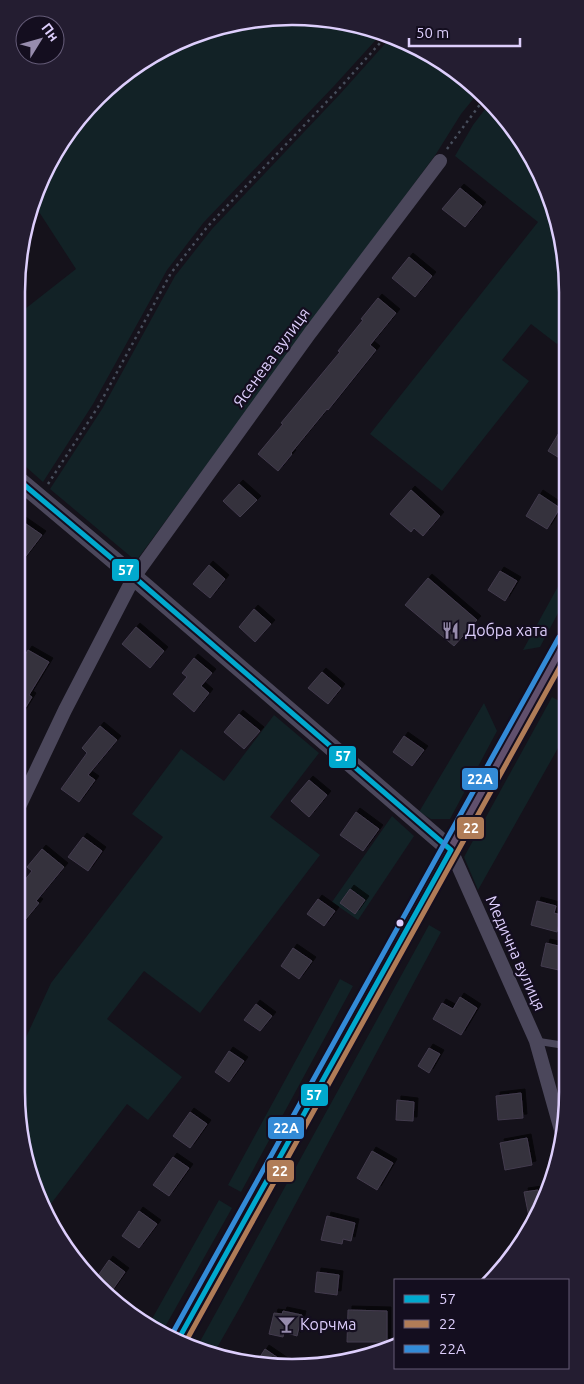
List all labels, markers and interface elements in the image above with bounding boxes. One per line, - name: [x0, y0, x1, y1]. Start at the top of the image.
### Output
- north arrow: [15, 15, 65, 65]
- scale bar: [409, 15, 520, 47]
- text: Пн: [38, 20, 62, 44]
- text: 50 m: [416, 24, 449, 41]
- street label: Ясенева вулиця: [229, 304, 313, 410]
- line badge: 57: [111, 558, 140, 582]
- text: 57: [118, 562, 134, 578]
- restaurant icon: Добра хата: [441, 620, 461, 640]
- place label: Добра хата: [465, 621, 548, 639]
- line badge: 57: [328, 745, 357, 769]
- text: 57: [335, 748, 351, 764]
- line badge: 22А: [461, 767, 499, 791]
- text: 22А: [467, 771, 493, 787]
- line badge: 22: [456, 816, 485, 840]
- text: 22: [463, 820, 479, 836]
- street label: Медична вулиця: [483, 893, 549, 1013]
- unlabelled marker: [395, 918, 405, 928]
- line badge: 57: [300, 1083, 329, 1107]
- text: 57: [306, 1087, 322, 1103]
- line badge: 22А: [267, 1116, 305, 1140]
- text: 22А: [273, 1120, 299, 1136]
- line badge: 22: [266, 1159, 295, 1183]
- text: 22: [272, 1163, 288, 1179]
- legend: [394, 1279, 569, 1369]
- text: 57: [439, 1290, 456, 1307]
- bar icon: Корчма: [276, 1314, 296, 1334]
- place label: Корчма: [300, 1315, 357, 1333]
- text: 22: [439, 1315, 456, 1332]
- text: 22А: [439, 1340, 466, 1357]

